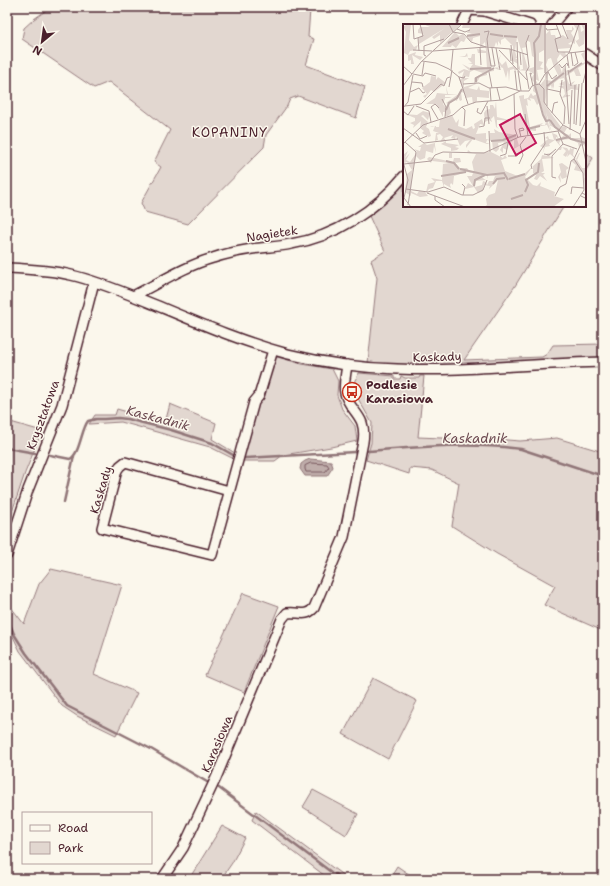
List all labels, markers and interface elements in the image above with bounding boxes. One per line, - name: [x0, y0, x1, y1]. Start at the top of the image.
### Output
- north arrow: [22, 22, 62, 62]
- inset map: [403, 24, 586, 207]
- text: N: [30, 41, 45, 59]
- district label: KOPANINY: [192, 124, 268, 141]
- street label: Nagietek: [245, 222, 299, 246]
- street label: Kaskady: [412, 348, 462, 366]
- street label: Kryształowa: [23, 377, 63, 452]
- place label: Podlesie Karasiowa: [366, 377, 434, 407]
- bus stop icon: Podlesie Karasiowa: [341, 381, 363, 403]
- water label: Kaskadnik: [124, 401, 192, 435]
- water label: Kaskadnik: [443, 430, 508, 447]
- street label: Kaskady: [86, 464, 116, 516]
- street label: Karasiowa: [198, 712, 236, 775]
- legend: [22, 812, 152, 864]
- text: Road: [58, 820, 89, 836]
- text: Park: [58, 840, 84, 856]

